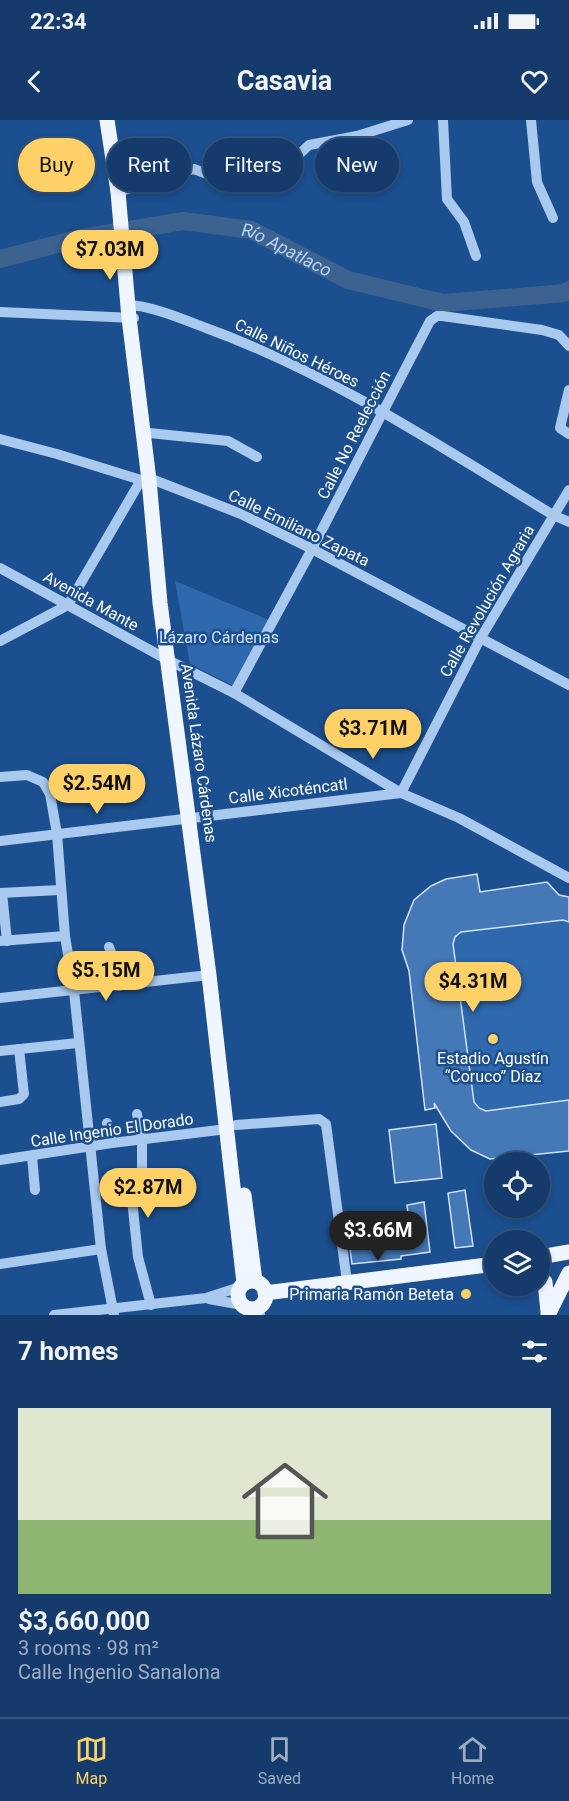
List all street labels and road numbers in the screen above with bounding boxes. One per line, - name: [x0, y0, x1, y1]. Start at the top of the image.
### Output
- street label: Calle Niños Héroes: [232, 315, 362, 391]
- street label: Calle No Reelección: [313, 368, 395, 502]
- street label: Calle Emiliano Zapata: [225, 486, 373, 570]
- street label: Calle Revolución Agraria: [436, 522, 538, 680]
- street label: Avenida Mante: [40, 567, 142, 635]
- street label: Avenida Lázaro Cárdenas: [177, 662, 221, 844]
- street label: Calle Xicoténcatl: [228, 774, 348, 808]
- street label: Calle Ingenio El Dorado: [29, 1109, 195, 1151]

